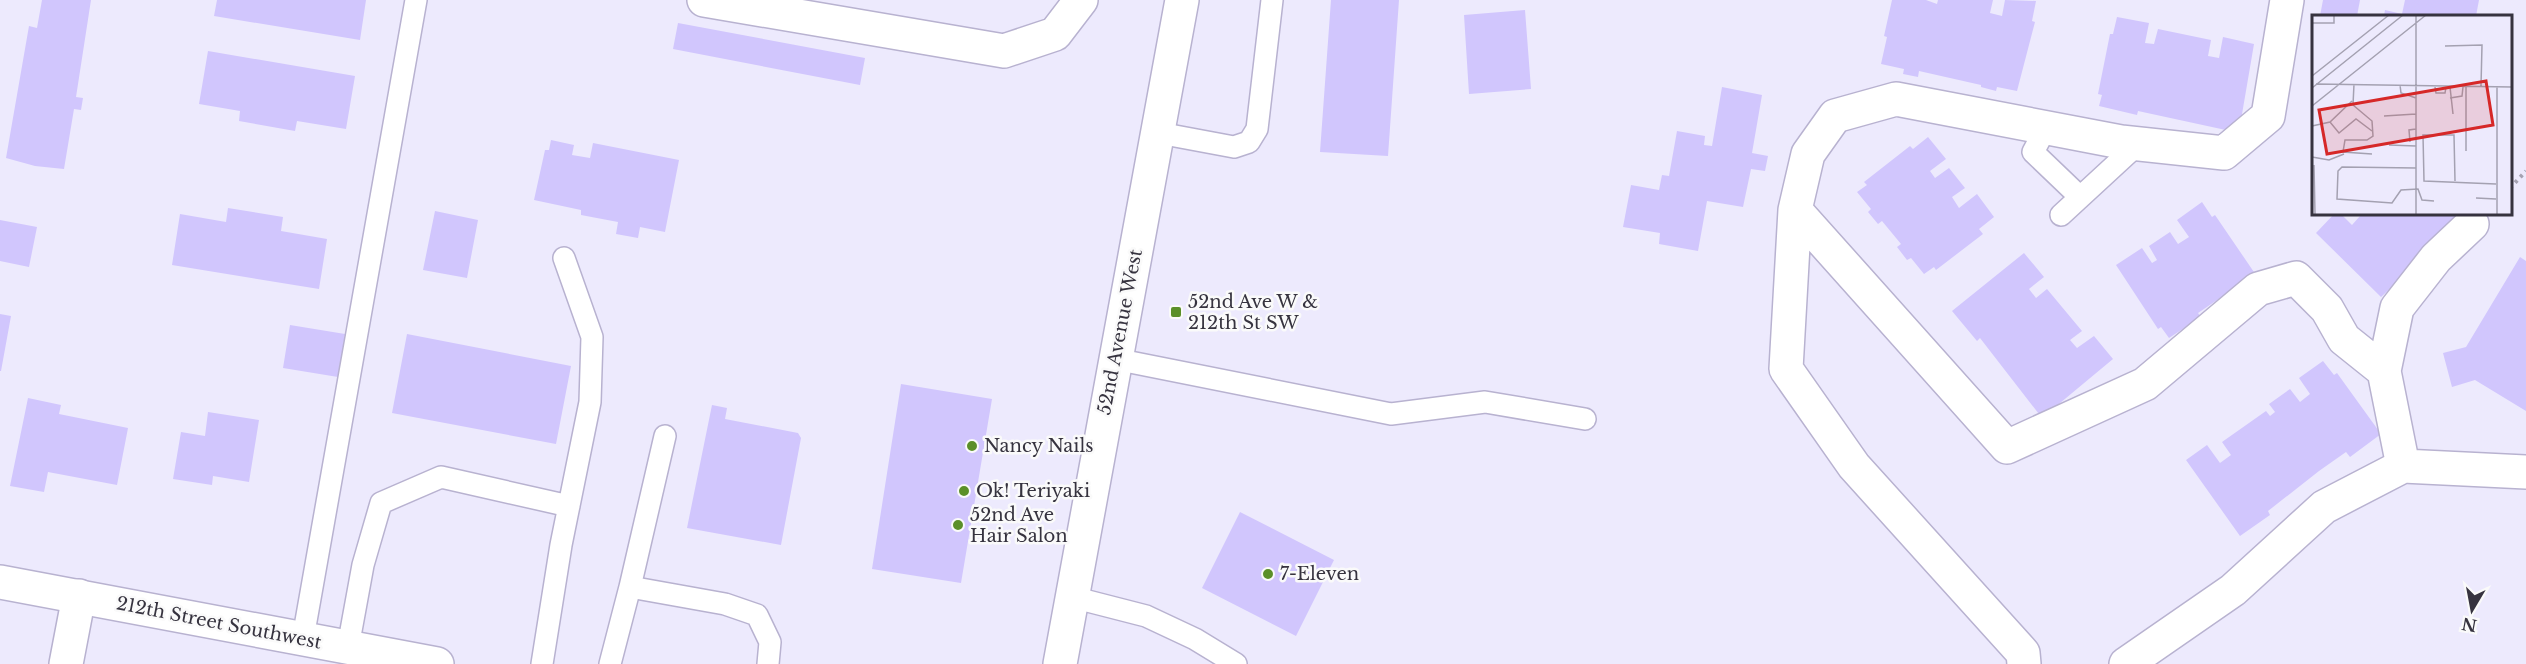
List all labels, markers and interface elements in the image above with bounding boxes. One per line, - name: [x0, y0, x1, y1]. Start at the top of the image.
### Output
- inset map: [2312, 15, 2511, 214]
- street label: 52nd Avenue West: [1093, 247, 1147, 417]
- place label: 52nd Ave W & 212th St SW: [1188, 291, 1318, 334]
- marker: 52nd Ave W & 212th St SW: [1169, 305, 1183, 319]
- place label: Nancy Nails: [984, 435, 1093, 457]
- marker: Nancy Nails: [965, 439, 979, 453]
- place label: Ok! Teriyaki: [976, 480, 1090, 502]
- marker: Ok! Teriyaki: [957, 484, 971, 498]
- place label: 52nd Ave Hair Salon: [970, 504, 1068, 547]
- marker: 52nd Ave Hair Salon: [951, 518, 965, 532]
- place label: 7-Eleven: [1280, 563, 1359, 585]
- marker: 7-Eleven: [1261, 567, 1275, 581]
- north arrow: [2442, 580, 2502, 640]
- street label: 212th Street Southwest: [115, 592, 324, 654]
- text: N: [2460, 614, 2479, 636]

